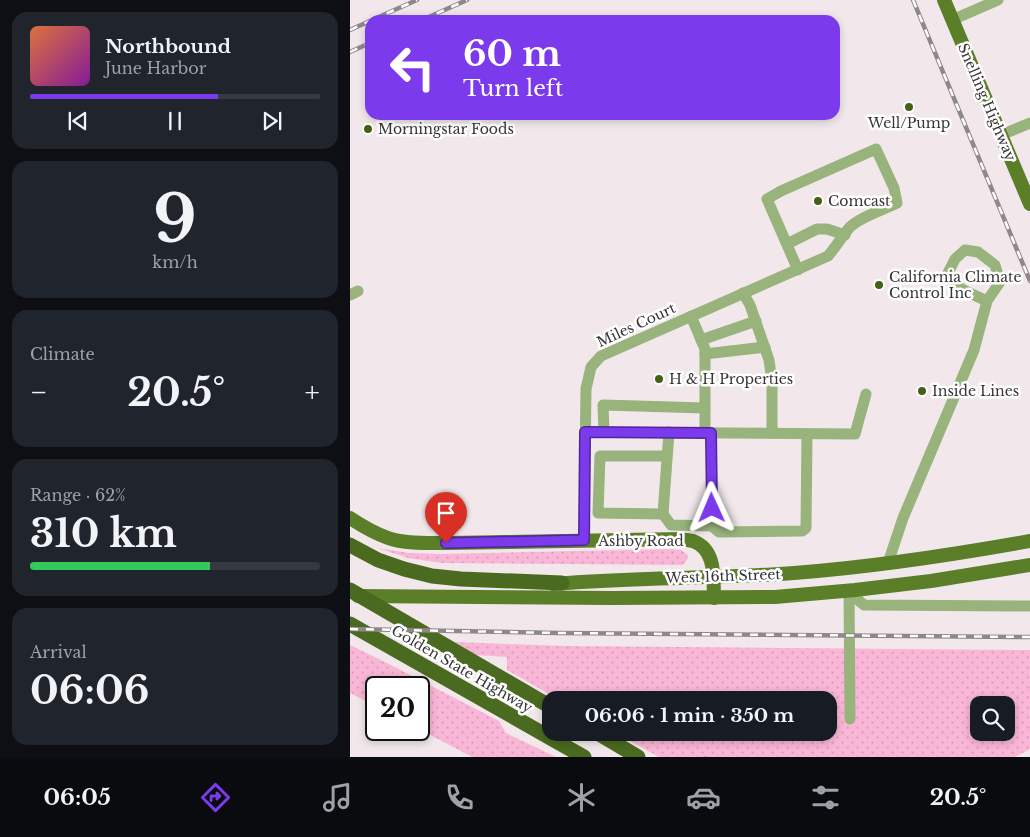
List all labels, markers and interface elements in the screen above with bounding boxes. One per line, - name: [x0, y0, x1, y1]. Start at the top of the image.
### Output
- text: 60 m: [463, 32, 561, 75]
- text: Northbound: [105, 35, 231, 58]
- icon: left: [380, 35, 445, 100]
- street label: Snelling Highway: [954, 40, 1020, 164]
- text: June Harbor: [105, 58, 206, 78]
- text: Turn left: [463, 75, 563, 102]
- marker: Well/Pump: [903, 101, 915, 113]
- icon: previous: [64, 107, 92, 135]
- icon: pause: [161, 107, 189, 135]
- icon: next: [258, 107, 286, 135]
- place label: Well/Pump: [867, 114, 950, 132]
- place label: Morningstar Foods: [378, 120, 514, 138]
- marker: Morningstar Foods: [362, 123, 374, 135]
- text: 9: [153, 179, 197, 260]
- place label: Comcast: [828, 192, 891, 210]
- marker: Comcast: [812, 195, 824, 207]
- text: km/h: [152, 252, 198, 272]
- place label: California Climate Control Inc: [889, 268, 1021, 302]
- marker: California Climate Control Inc: [873, 279, 885, 291]
- street label: Miles Court: [594, 299, 679, 351]
- text: Climate: [30, 344, 95, 364]
- text: 20.5°: [127, 369, 225, 416]
- place label: H & H Properties: [669, 370, 793, 388]
- marker: H & H Properties: [653, 373, 665, 385]
- text: −: [30, 375, 48, 410]
- text: +: [305, 375, 320, 410]
- place label: Inside Lines: [932, 382, 1019, 400]
- marker: Inside Lines: [916, 385, 928, 397]
- position arrow: [685, 481, 737, 533]
- text: Range · 62%: [30, 485, 126, 505]
- pin: [425, 492, 467, 543]
- icon: arrive: [432, 499, 460, 527]
- text: 310 km: [30, 510, 177, 557]
- street label: Ashby Road: [597, 532, 684, 550]
- street label: West 16th Street: [664, 565, 782, 587]
- street label: Golden State Highway: [388, 621, 536, 717]
- text: Arrival: [30, 642, 87, 662]
- text: 06:06: [30, 667, 149, 714]
- speed limit sign: 20: [365, 676, 430, 741]
- map controls: [970, 696, 1015, 741]
- button: search: [970, 696, 1015, 741]
- text: 06:06 · 1 min · 350 m: [585, 704, 794, 727]
- icon: directions: [198, 780, 233, 815]
- icon: music: [320, 780, 355, 815]
- icon: phone: [442, 780, 477, 815]
- icon: climate: [564, 780, 599, 815]
- icon: car: [686, 780, 721, 815]
- icon: filters: [808, 780, 843, 815]
- text: 06:05: [43, 784, 111, 811]
- text: 20.5°: [930, 784, 986, 811]

